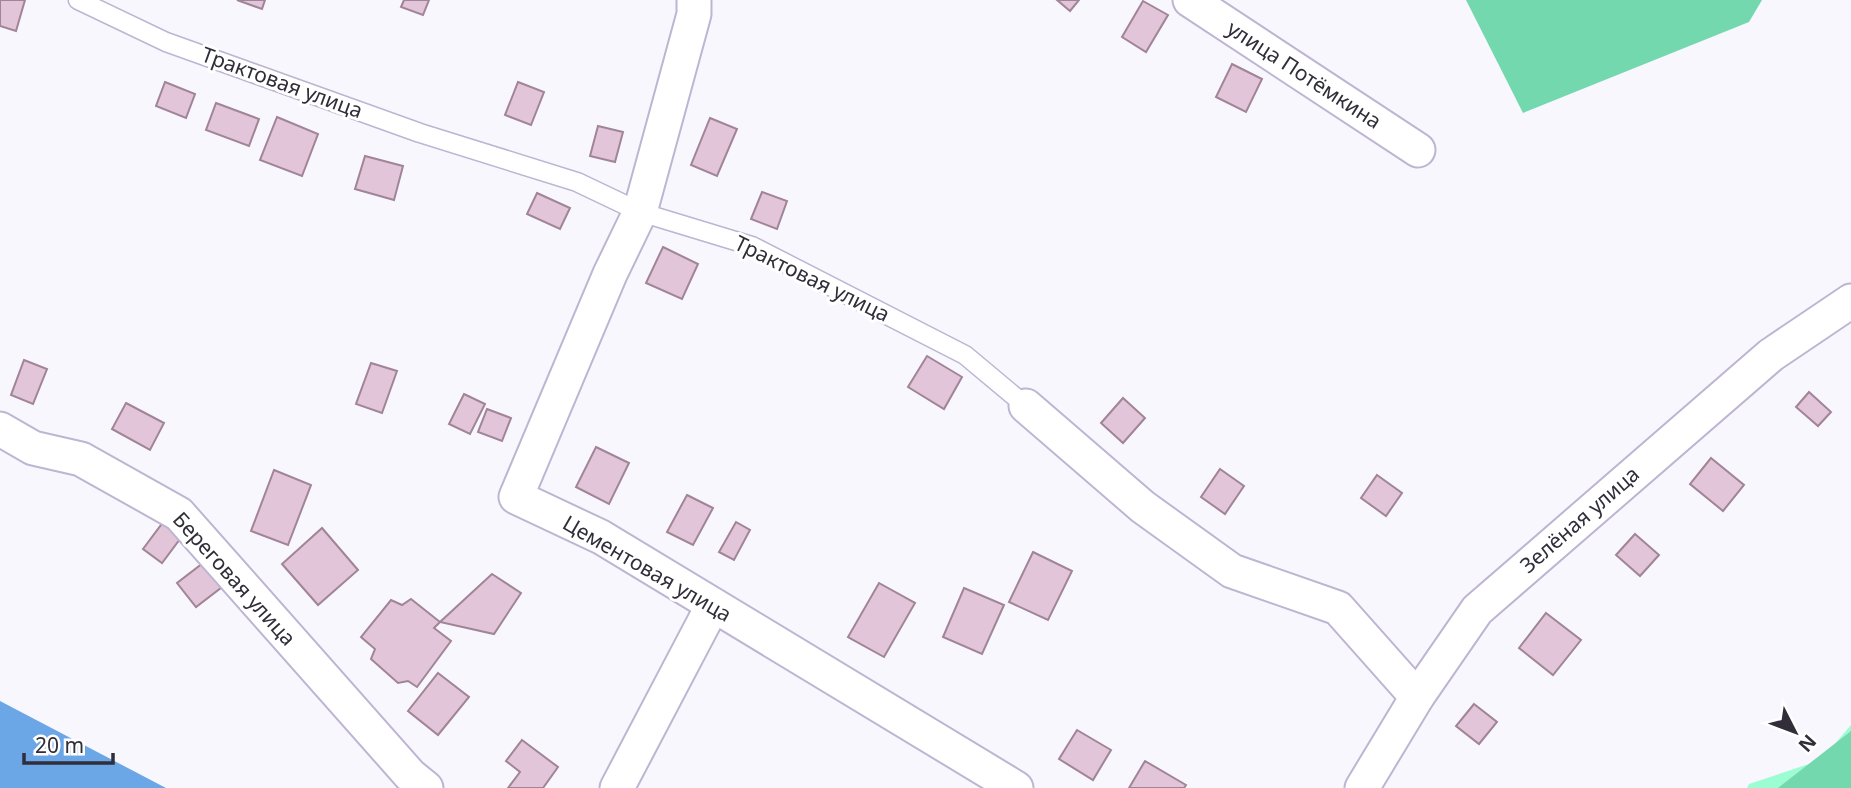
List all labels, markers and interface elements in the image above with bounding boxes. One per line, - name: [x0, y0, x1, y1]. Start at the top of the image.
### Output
- street label: улица Потёмкина: [1222, 14, 1387, 135]
- street label: Трактовая улица: [198, 40, 367, 124]
- street label: Трактовая улица: [730, 228, 895, 328]
- street label: Зелёная улица: [1514, 460, 1645, 579]
- street label: Береговая улица: [167, 505, 302, 651]
- street label: Цементовая улица: [558, 508, 737, 628]
- north arrow: [1760, 697, 1830, 767]
- scale bar: [24, 722, 114, 766]
- text: N: [1793, 729, 1822, 758]
- text: 20 m: [35, 731, 84, 759]

